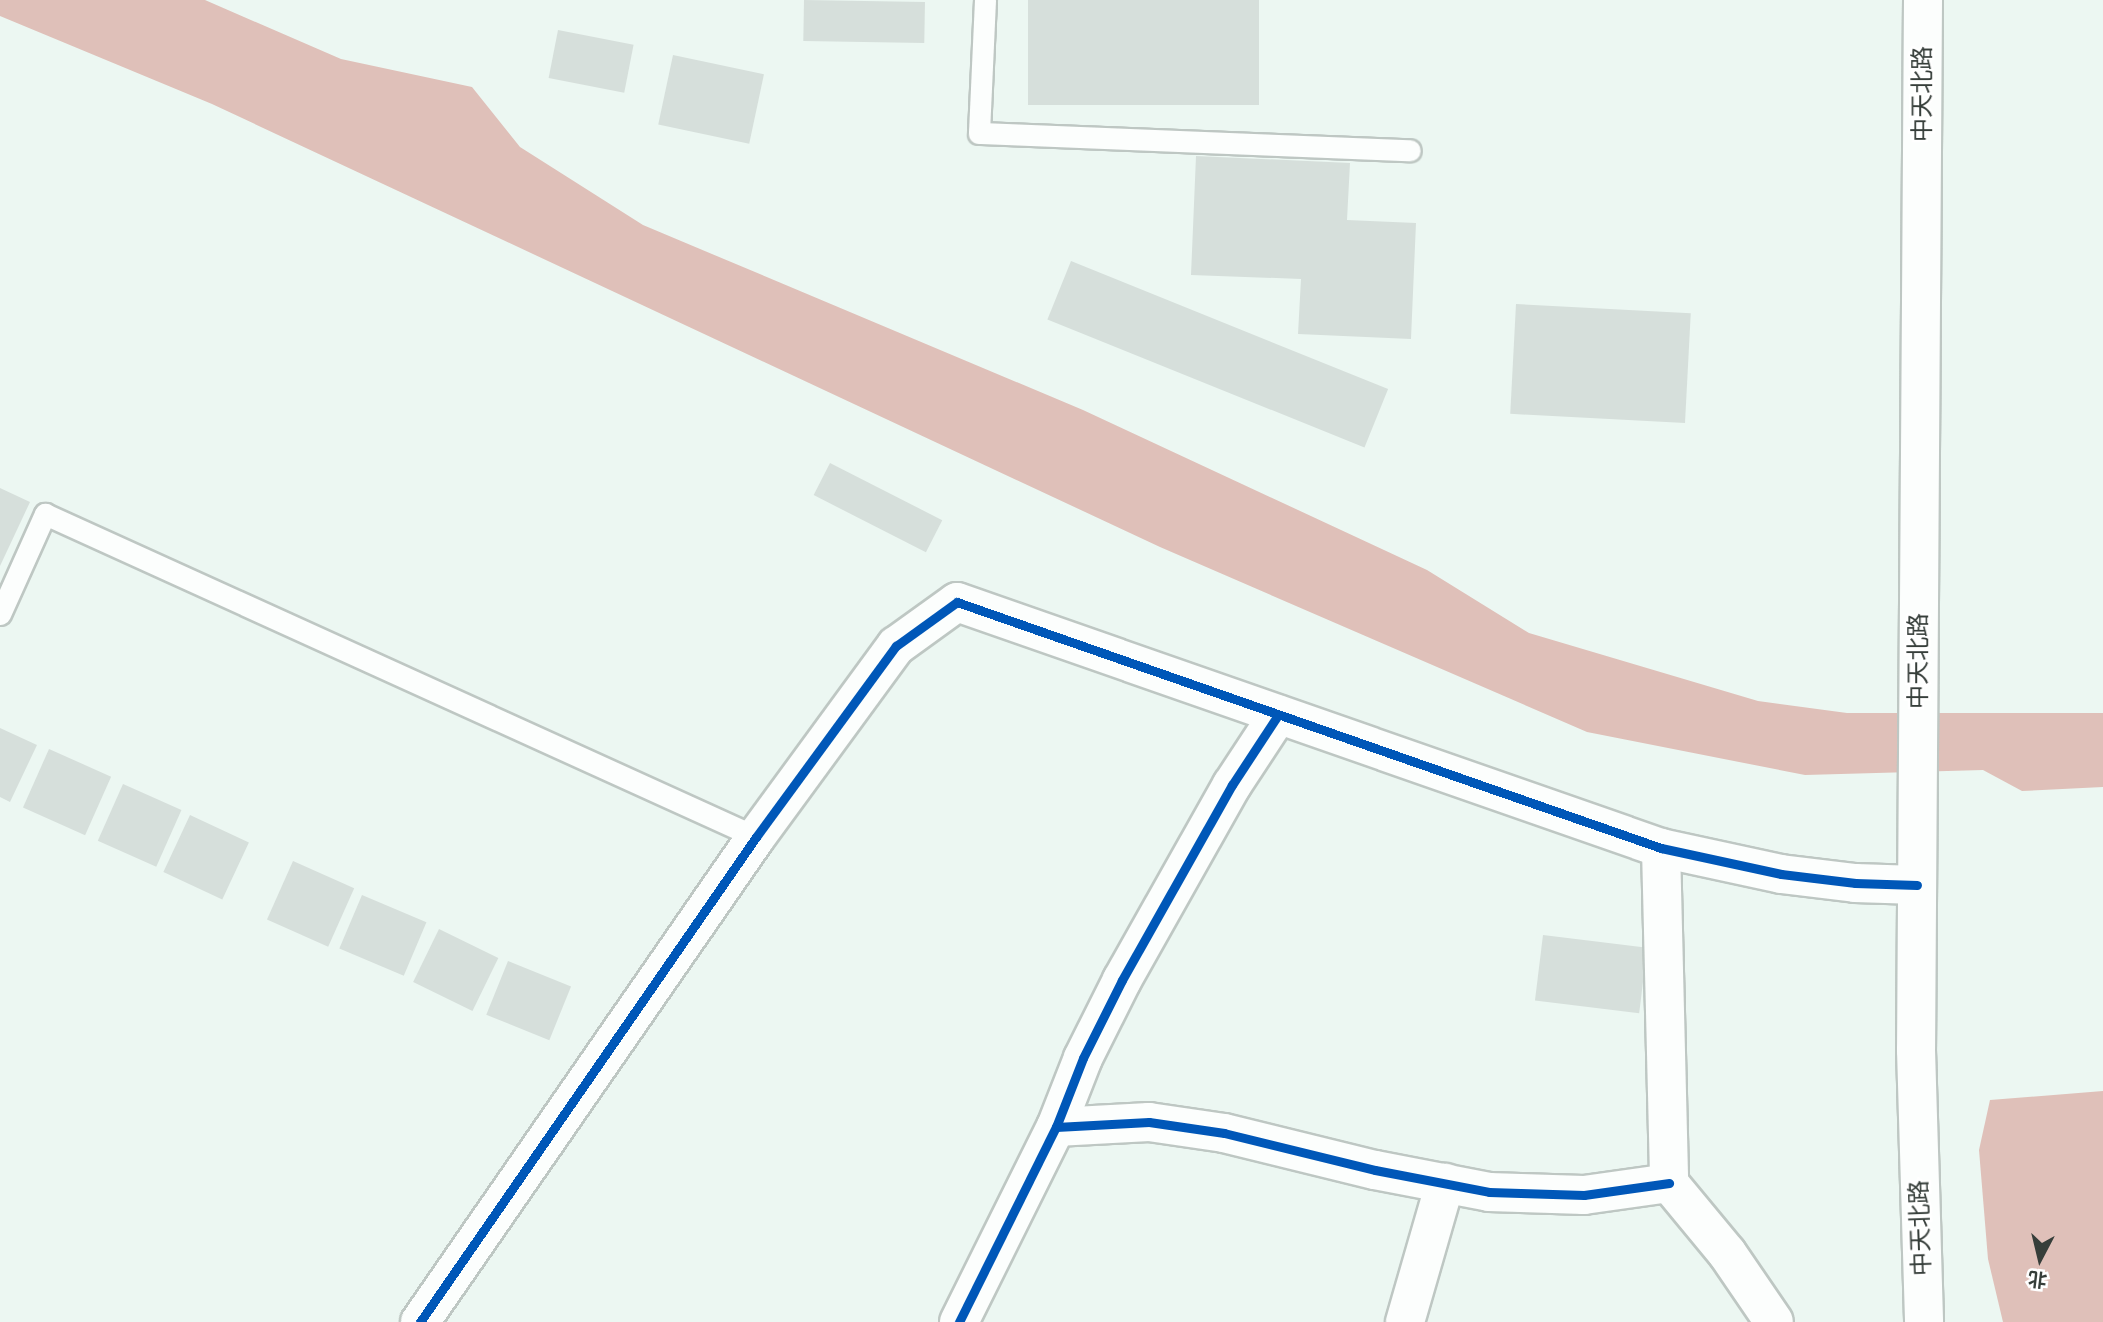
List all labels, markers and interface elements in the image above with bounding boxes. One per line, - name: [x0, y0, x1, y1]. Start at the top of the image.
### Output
- street label: 中天北路: [1908, 46, 1936, 142]
- street label: 中天北路: [1904, 613, 1932, 709]
- street label: 中天北路: [1904, 1180, 1936, 1276]
- north arrow: [2005, 1224, 2075, 1294]
- text: 北: [2027, 1267, 2048, 1293]

